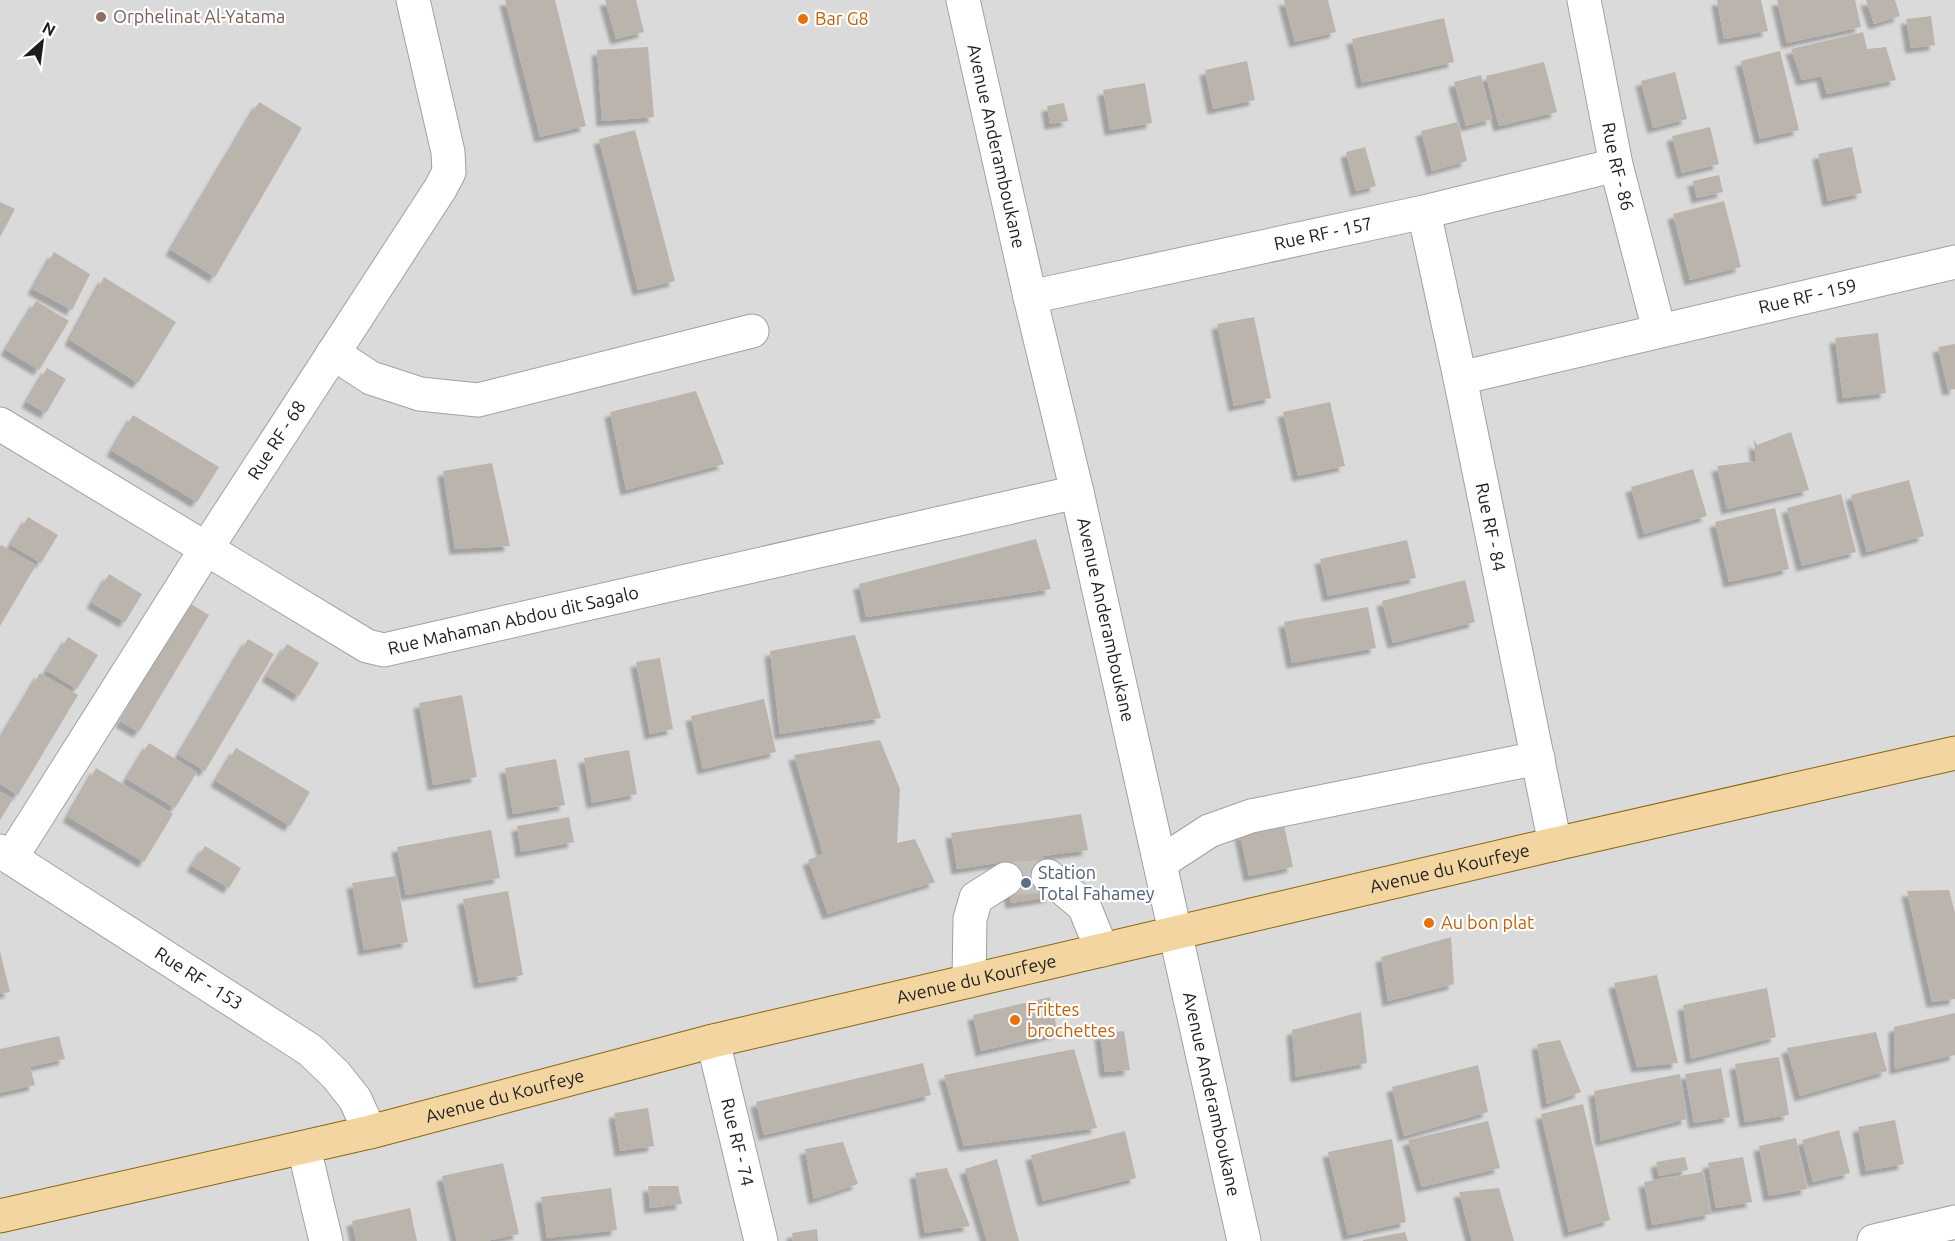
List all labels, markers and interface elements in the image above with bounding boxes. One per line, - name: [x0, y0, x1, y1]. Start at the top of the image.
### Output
- place label: Orphelinat Al-Yatama: [113, 6, 285, 26]
- place label: Bar G8: [815, 8, 869, 28]
- marker: Orphelinat Al-Yatama: [94, 10, 108, 24]
- north arrow: [12, 12, 72, 72]
- marker: Bar G8: [796, 12, 810, 26]
- text: N: [40, 18, 59, 40]
- street label: Avenue Anderamboukane: [964, 42, 1030, 250]
- street label: Rue RF - 86: [1599, 121, 1638, 213]
- street label: Rue RF - 157: [1272, 212, 1374, 253]
- street label: Rue RF - 159: [1756, 274, 1858, 317]
- street label: Rue RF - 68: [243, 397, 309, 483]
- street label: Rue RF - 84: [1473, 481, 1510, 573]
- street label: Avenue Anderamboukane: [1074, 516, 1139, 724]
- street label: Rue Mahaman Abdou dit Sagalo: [386, 581, 640, 658]
- street label: Avenue du Kourfeye: [1368, 839, 1531, 896]
- place label: Station Total Fahamey: [1038, 862, 1155, 903]
- marker: Station Total Fahamey: [1019, 876, 1033, 890]
- place label: Au bon plat: [1441, 912, 1534, 932]
- marker: Au bon plat: [1422, 916, 1436, 930]
- street label: Rue RF - 153: [152, 942, 247, 1013]
- street label: Avenue du Kourfeye: [895, 950, 1058, 1007]
- street label: Avenue Anderamboukane: [1180, 990, 1245, 1198]
- place label: Frittes brochettes: [1027, 999, 1115, 1040]
- marker: Frittes brochettes: [1008, 1013, 1022, 1027]
- street label: Avenue du Kourfeye: [423, 1065, 586, 1126]
- street label: Rue RF - 74: [718, 1096, 758, 1188]

